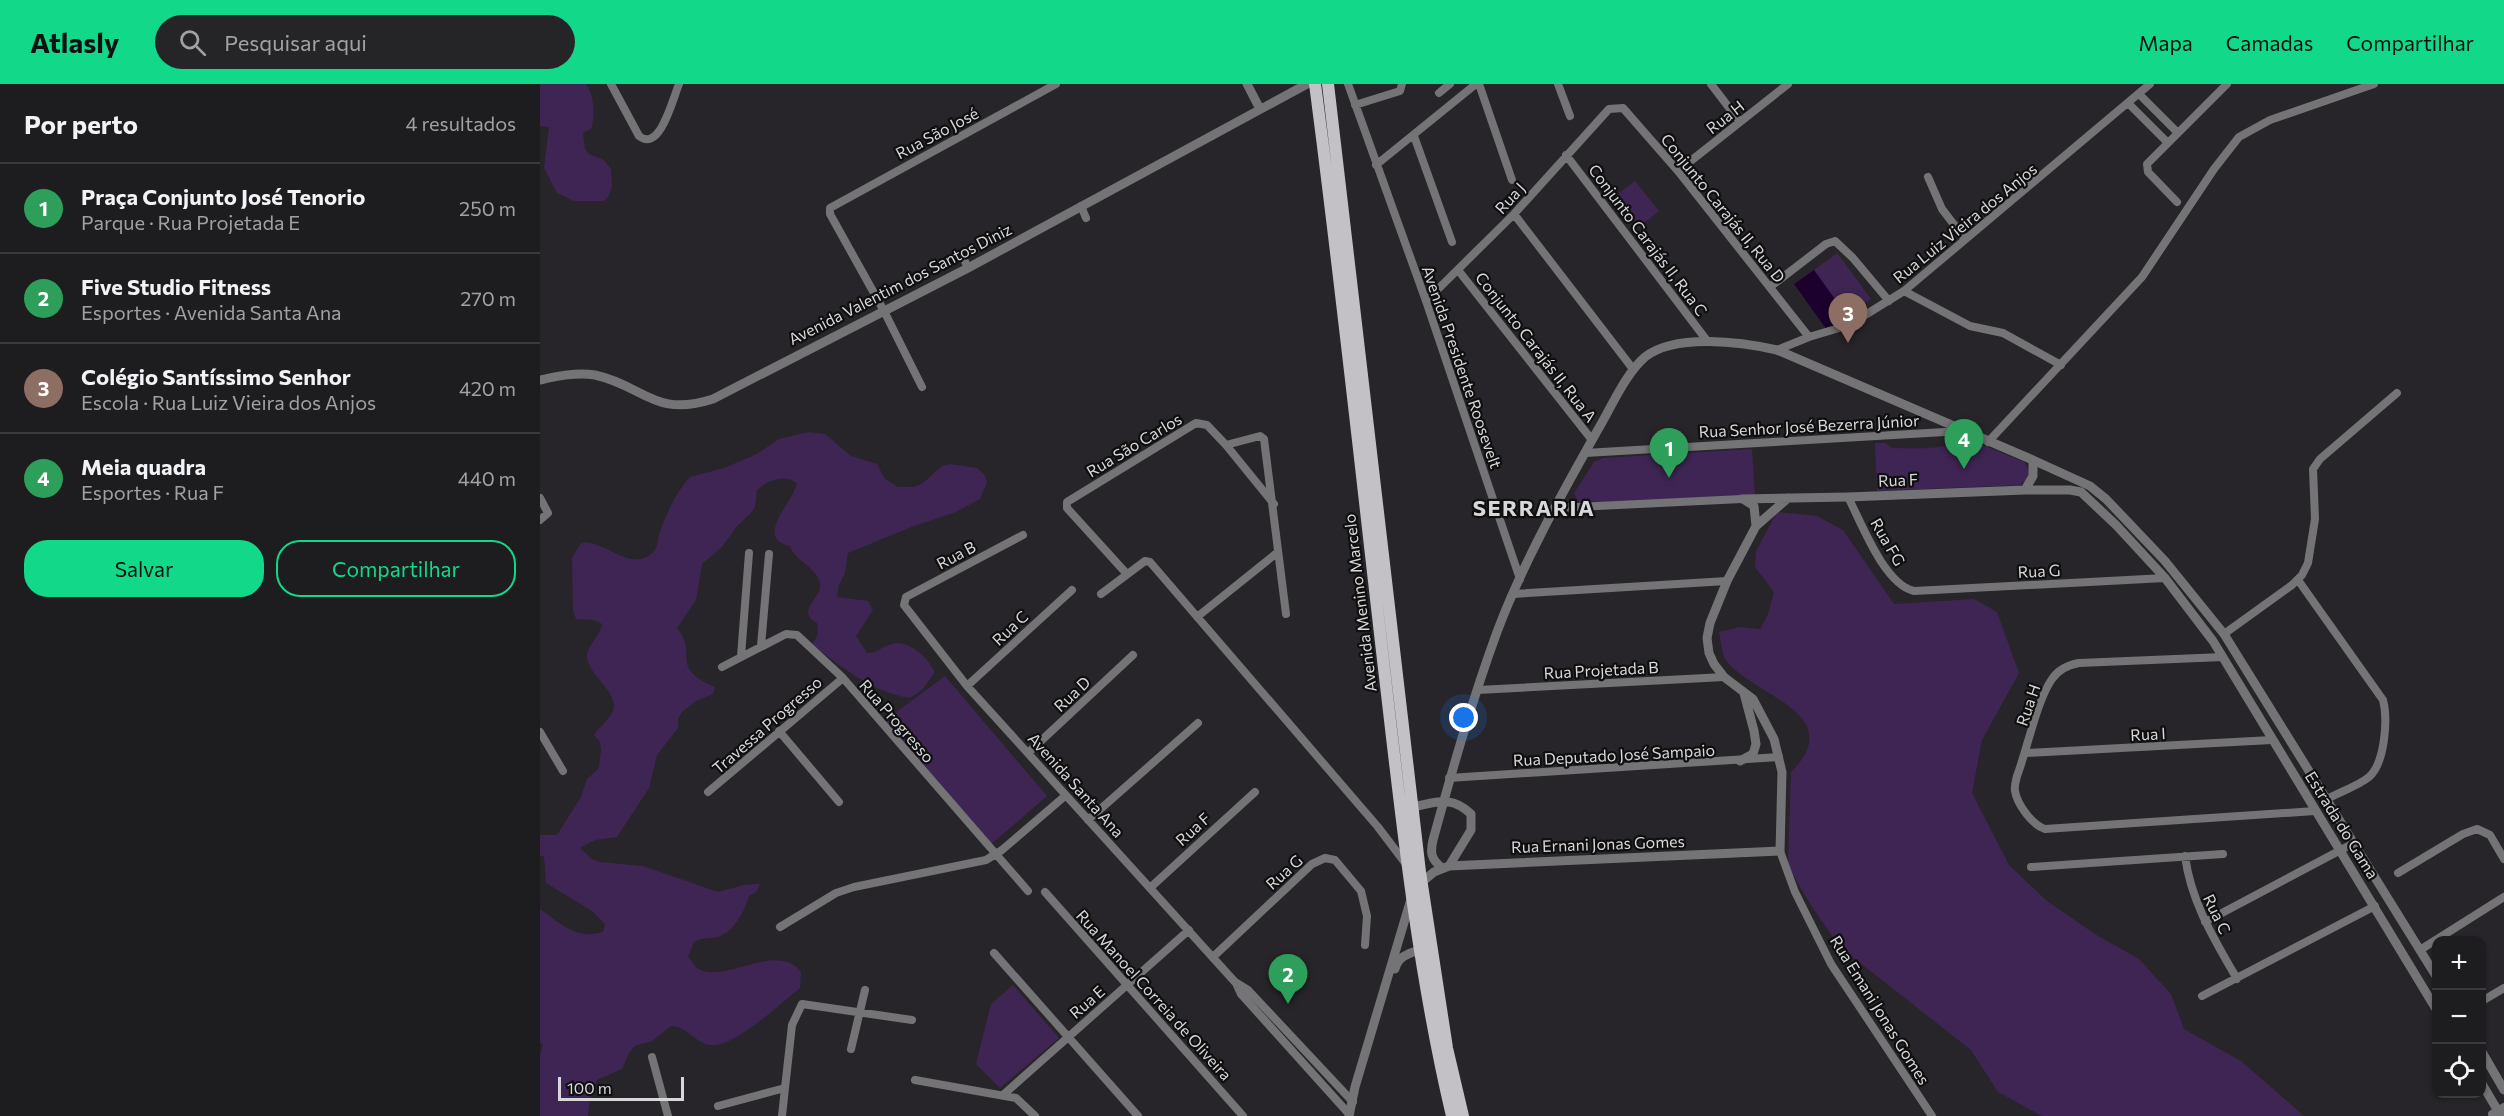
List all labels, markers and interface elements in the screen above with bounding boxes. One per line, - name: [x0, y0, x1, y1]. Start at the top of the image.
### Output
- search box: [155, 15, 575, 69]
- text: Atlasly: [30, 25, 119, 59]
- icon: search: [176, 26, 209, 59]
- text: Pesquisar aqui: [224, 29, 367, 56]
- text: Mapa: [2139, 30, 2193, 55]
- text: Camadas: [2226, 30, 2313, 55]
- text: Compartilhar: [2346, 30, 2474, 55]
- street label: Rua H: [1702, 96, 1747, 137]
- street label: Rua São José: [892, 103, 981, 162]
- text: Por perto: [24, 108, 138, 139]
- text: 4 resultados: [406, 111, 516, 135]
- street label: Conjunto Carajás II, Rua D: [1657, 129, 1789, 286]
- street label: Rua Luiz Vieira dos Anjos: [1889, 159, 2040, 286]
- street label: Conjunto Carajás II, Rua C: [1585, 160, 1712, 319]
- street label: Rua J: [1491, 178, 1529, 217]
- text: Praça Conjunto José Tenorio: [81, 183, 365, 210]
- text: 1: [39, 196, 48, 220]
- text: 250 m: [459, 196, 516, 220]
- text: Parque · Rua Projetada E: [81, 210, 300, 234]
- street label: Avenida Valentim dos Santos Diniz: [785, 219, 1015, 348]
- street label: Avenida Presidente Roosevelt: [1419, 263, 1506, 471]
- street label: Conjunto Carajás II, Rua A: [1472, 268, 1601, 426]
- text: Five Studio Fitness: [81, 273, 271, 300]
- text: 2: [38, 286, 49, 310]
- text: 270 m: [460, 286, 516, 310]
- pin: 3: [1828, 294, 1868, 343]
- text: Esportes · Avenida Santa Ana: [81, 300, 342, 324]
- text: Colégio Santíssimo Senhor: [81, 363, 351, 390]
- text: 3: [38, 376, 49, 400]
- text: 420 m: [459, 376, 516, 400]
- text: Escola · Rua Luiz Vieira dos Anjos: [81, 390, 376, 414]
- street label: Rua São Carlos: [1083, 409, 1185, 480]
- street label: Rua Senhor José Bezerra Júnior: [1698, 410, 1920, 441]
- pin: 4: [1944, 420, 1984, 469]
- pin: 1: [1650, 428, 1688, 478]
- text: Meia quadra: [81, 453, 206, 480]
- text: 4: [37, 466, 50, 490]
- text: 440 m: [458, 466, 516, 490]
- street label: Rua F: [1878, 469, 1918, 490]
- text: Esportes · Rua F: [81, 480, 224, 504]
- district label: SERRARIA: [1473, 494, 1595, 521]
- street label: Avenida Menino Marcelo: [1339, 513, 1380, 693]
- street label: Rua FG: [1867, 515, 1910, 569]
- street label: Rua B: [933, 536, 978, 573]
- button: Salvar: [24, 540, 264, 597]
- button: Compartilhar: [276, 540, 516, 597]
- street label: Rua G: [2017, 560, 2061, 581]
- street label: Rua C: [988, 606, 1032, 649]
- street label: Rua Projetada B: [1543, 657, 1659, 682]
- street label: Travessa Progresso: [708, 672, 825, 777]
- street label: Rua D: [1050, 672, 1094, 715]
- street label: Rua Progresso: [856, 675, 939, 766]
- street label: Rua H: [2012, 681, 2044, 728]
- your location: [1449, 703, 1478, 732]
- street label: Rua I: [2130, 723, 2166, 744]
- street label: Avenida Santa Ana: [1024, 728, 1128, 841]
- street label: Rua Deputado José Sampaio: [1512, 740, 1716, 769]
- street label: Estrada do Gama: [2302, 768, 2383, 882]
- street label: Rua F: [1171, 808, 1214, 849]
- street label: Rua Ernani Jonas Gomes: [1511, 831, 1685, 856]
- street label: Rua G: [1261, 850, 1306, 893]
- street label: Rua C: [2200, 891, 2235, 937]
- street label: Rua Manoel Correia de Oliveira: [1073, 905, 1236, 1084]
- street label: Rua Emani Jonas Gomes: [1827, 932, 1934, 1088]
- map controls: [2432, 936, 2486, 1098]
- button: +: [2432, 936, 2486, 990]
- pin: 2: [1268, 954, 1308, 1004]
- street label: Rua E: [1065, 981, 1108, 1022]
- button: −: [2432, 990, 2486, 1044]
- button: locate: [2432, 1044, 2486, 1098]
- scale bar: [558, 1074, 684, 1102]
- text: 100 m: [567, 1078, 612, 1097]

